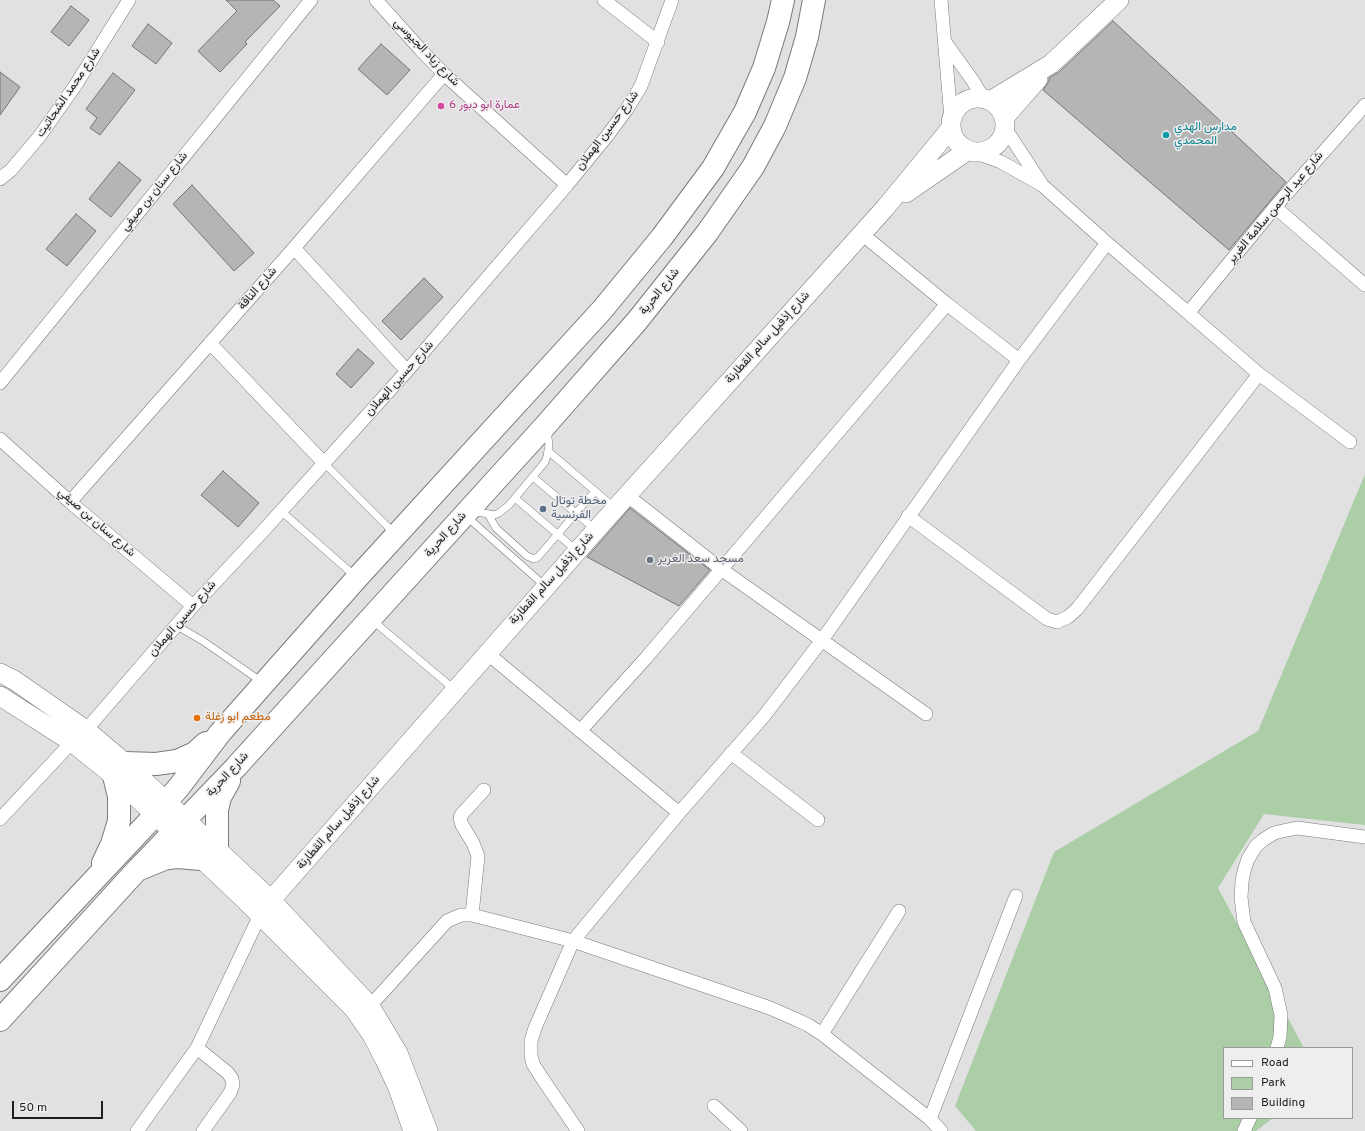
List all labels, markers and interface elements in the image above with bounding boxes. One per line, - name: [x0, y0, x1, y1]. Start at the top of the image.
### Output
- street label: شارع زياد الجيوسي: [390, 16, 462, 90]
- street label: شارع محمد الشحاتيت: [34, 46, 104, 140]
- street label: شارع حسين الهملان: [573, 88, 643, 174]
- place label: عمارة ابو دبور 6: [449, 99, 520, 113]
- marker: عمارة ابو دبور 6: [436, 101, 446, 111]
- place label: مدارس الهدي المحمدي: [1174, 121, 1237, 149]
- marker: مدارس الهدي المحمدي: [1161, 130, 1171, 140]
- street label: شارع عبد الرحمن سلامة الغرير: [1225, 149, 1327, 267]
- street label: شارع سنان بن صيفي: [119, 150, 191, 234]
- street label: شارع الناقة: [235, 265, 281, 313]
- street label: شارع الحرية: [637, 266, 683, 318]
- street label: شارع إذفيل سالم القطارنة: [723, 289, 813, 387]
- street label: شارع حسين الهملان: [363, 339, 437, 419]
- street label: شارع سنان بن صيفي: [54, 486, 138, 560]
- place label: محطة توتال الفرنسية: [551, 495, 607, 523]
- marker: محطة توتال الفرنسية: [538, 504, 548, 514]
- street label: شارع الحرية: [422, 509, 470, 561]
- street label: شارع إذفيل سالم القطارنة: [507, 530, 597, 628]
- place label: مسجد سعد الغرير: [658, 553, 744, 567]
- marker: مسجد سعد الغرير: [645, 555, 655, 565]
- street label: شارع حسين الهملان: [146, 578, 220, 660]
- place label: مطعم ابو زغلة: [205, 711, 271, 725]
- marker: مطعم ابو زغلة: [192, 713, 202, 723]
- street label: شارع الحرية: [204, 750, 252, 800]
- street label: شارع إذفيل سالم القطارنة: [294, 773, 384, 873]
- legend: [1223, 1047, 1353, 1119]
- text: Road: [1261, 1055, 1289, 1071]
- text: Park: [1261, 1075, 1286, 1091]
- scale bar: [14, 1093, 105, 1119]
- text: Building: [1261, 1095, 1305, 1111]
- text: 50 m: [19, 1100, 47, 1116]

